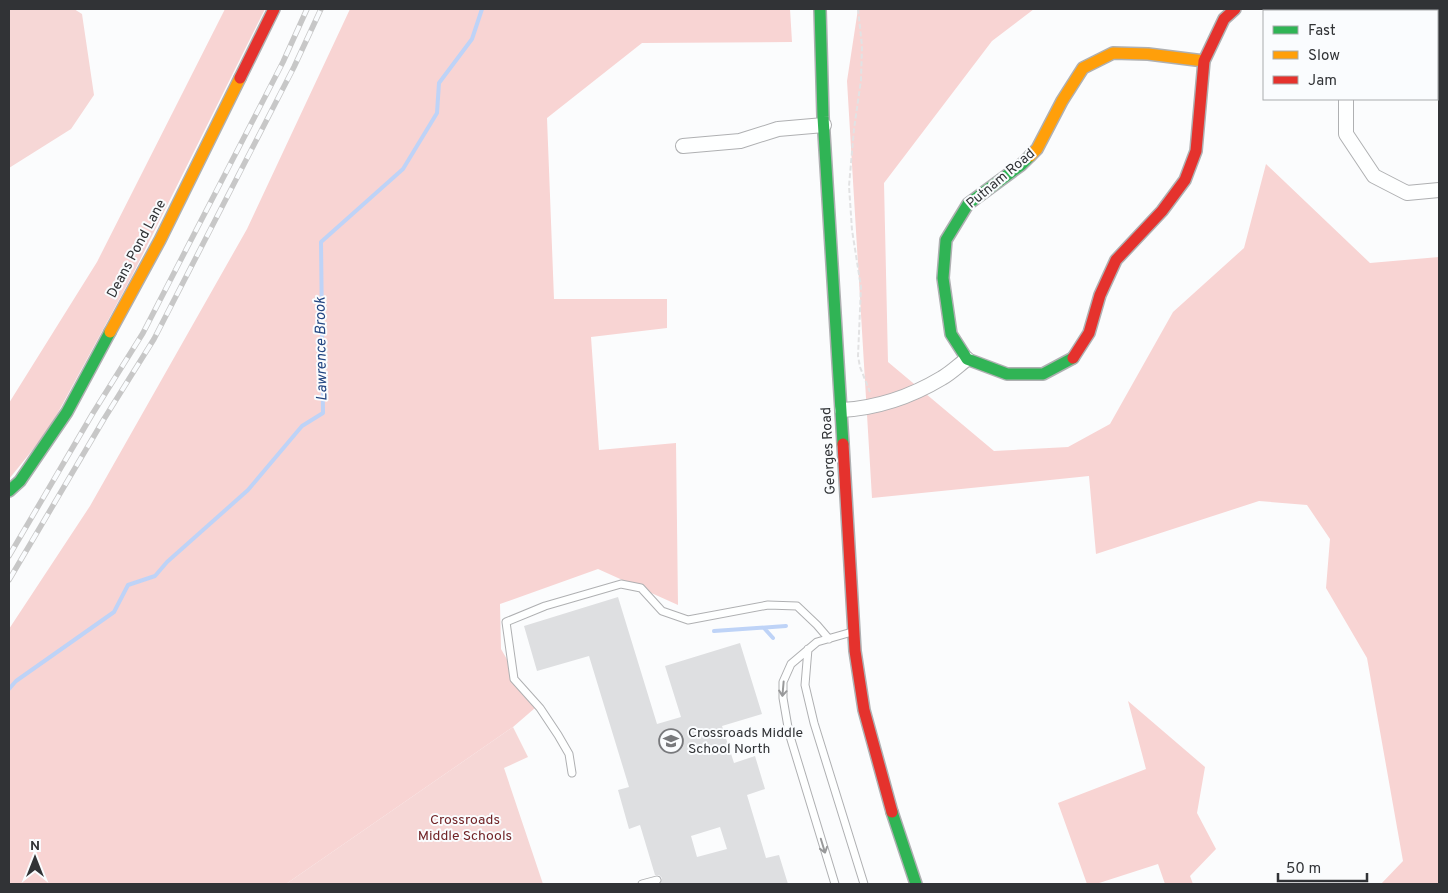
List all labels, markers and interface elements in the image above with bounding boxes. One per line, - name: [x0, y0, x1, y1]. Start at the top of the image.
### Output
- legend: [1263, 10, 1438, 100]
- text: Fast: [1308, 22, 1336, 41]
- text: Slow: [1308, 47, 1340, 66]
- text: Jam: [1308, 72, 1337, 91]
- street label: Putnam Road: [963, 145, 1039, 213]
- street label: Deans Pond Lane: [104, 197, 170, 301]
- water label: Lawrence Brook: [312, 296, 332, 401]
- street label: Georges Road: [818, 407, 840, 495]
- one-way arrow: [779, 680, 788, 696]
- place label: Crossroads Middle School North: [688, 725, 803, 758]
- school or university icon: Crossroads Middle School North: [658, 728, 684, 754]
- park label: Crossroads Middle Schools: [418, 812, 512, 845]
- north arrow: [10, 833, 60, 883]
- one-way arrow: [819, 837, 828, 853]
- text: N: [30, 838, 40, 855]
- scale bar: [1278, 850, 1367, 882]
- text: 50 m: [1286, 860, 1321, 879]

